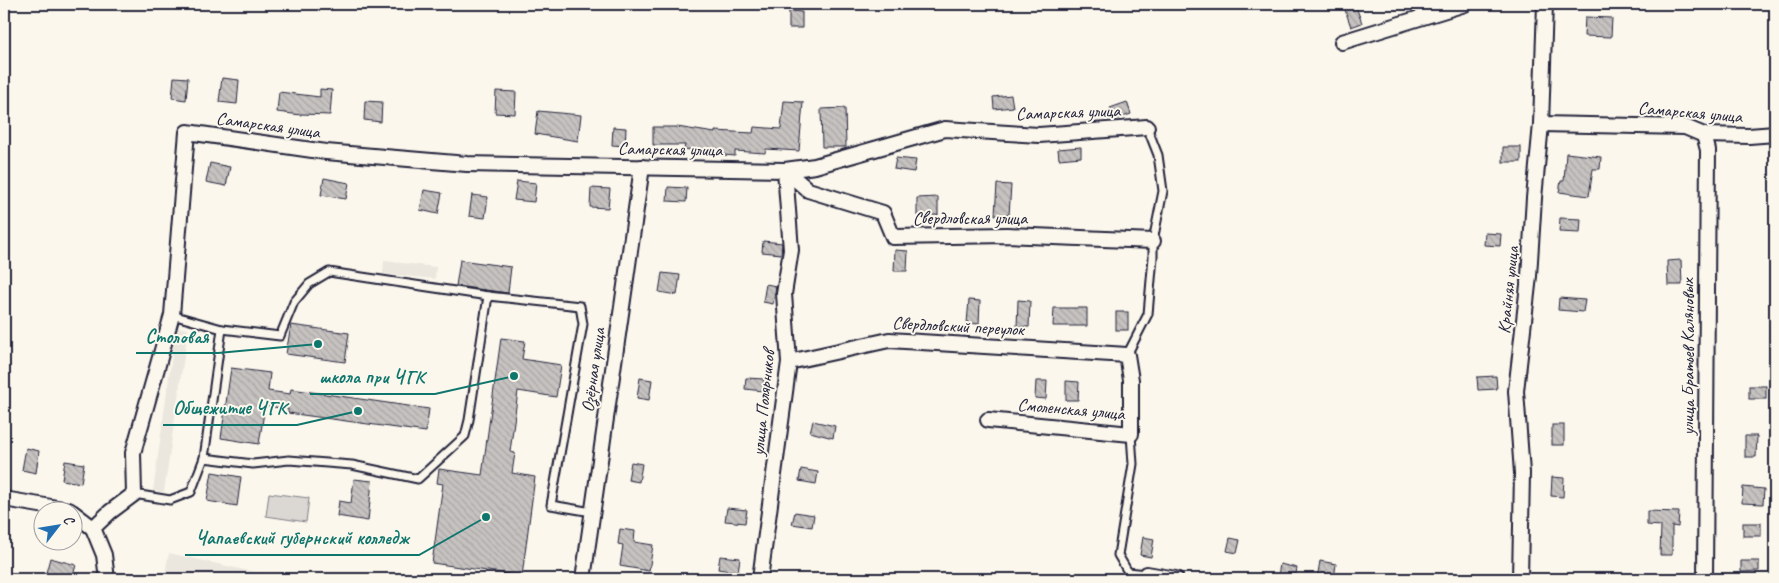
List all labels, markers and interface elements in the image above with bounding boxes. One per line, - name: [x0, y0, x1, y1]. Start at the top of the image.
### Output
- street label: Самарская улица: [1637, 96, 1744, 128]
- street label: Самарская улица: [1015, 99, 1122, 125]
- street label: Самарская улица: [215, 107, 322, 143]
- street label: Самарская улица: [618, 137, 724, 161]
- street label: Свердловская улица: [913, 207, 1028, 229]
- street label: Крайняя улица: [1492, 243, 1524, 335]
- street label: улица Братьев Каляновых: [1677, 277, 1699, 436]
- street label: Свердловский переулок: [892, 312, 1027, 341]
- callout: Столовая: [136, 319, 218, 353]
- text: Столовая: [146, 325, 209, 349]
- street label: Озёрная улица: [576, 325, 611, 414]
- street label: улица Полярников: [746, 345, 780, 458]
- callout: школа при ЧГК: [310, 360, 435, 394]
- text: школа при ЧГК: [319, 365, 427, 389]
- callout: Общежитие ЧГК: [163, 391, 297, 425]
- street label: Смоленская улица: [1016, 393, 1127, 425]
- text: Общежитие ЧГК: [173, 396, 290, 420]
- north arrow: [32, 500, 82, 550]
- text: С: [60, 512, 79, 529]
- callout: Чапаевский губернский колледж: [185, 521, 419, 555]
- text: Чапаевский губернский колледж: [195, 526, 411, 550]

